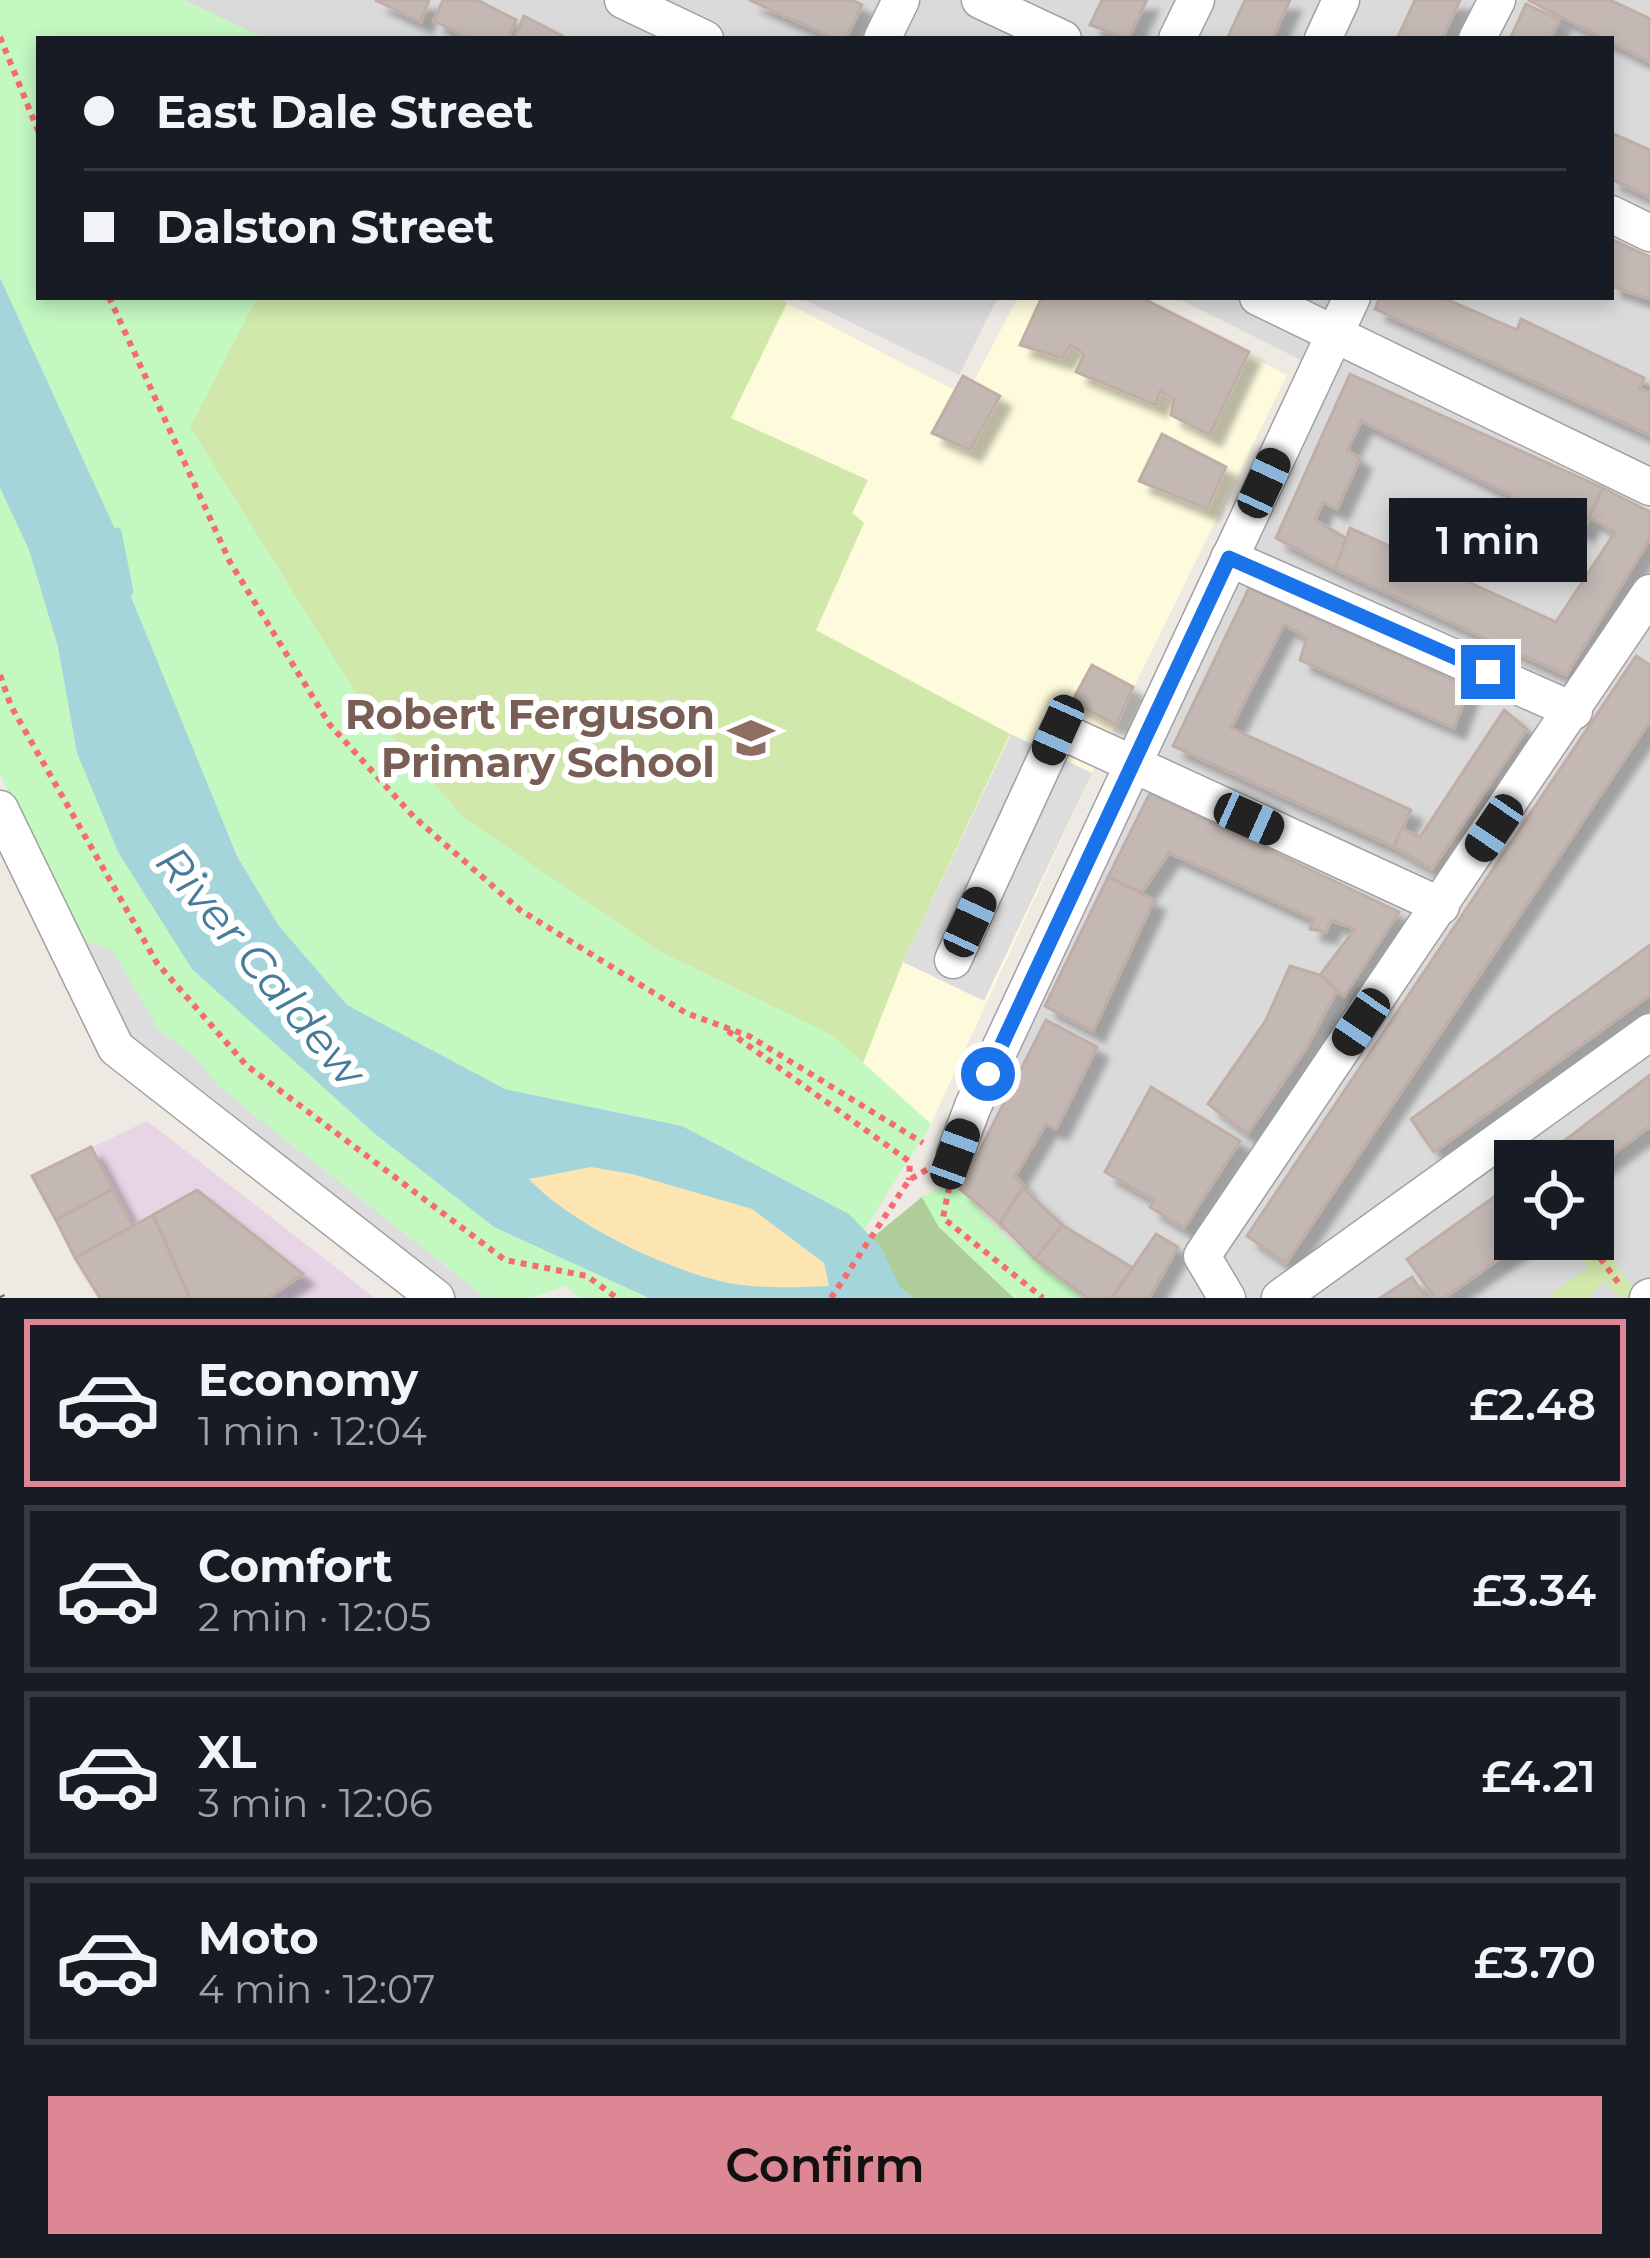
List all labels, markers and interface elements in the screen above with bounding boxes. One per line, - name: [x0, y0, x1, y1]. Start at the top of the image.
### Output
- text: East Dale Street: [156, 84, 533, 139]
- text: Dalston Street: [156, 199, 494, 254]
- car: [1232, 443, 1296, 523]
- callout: 1 min: [1389, 498, 1587, 582]
- text: 1 min: [1436, 516, 1540, 564]
- route end: [1461, 645, 1515, 699]
- place label: Robert Ferguson Primary School: [345, 688, 715, 788]
- car: [1027, 690, 1089, 770]
- school or university icon: Robert Ferguson Primary School: [726, 713, 776, 763]
- car: [1209, 788, 1289, 850]
- car: [1459, 788, 1529, 868]
- water label: River Caldew: [145, 835, 379, 1099]
- car: [938, 882, 1002, 962]
- car: [1326, 982, 1396, 1062]
- route start: [961, 1047, 1015, 1101]
- car: [926, 1114, 984, 1194]
- map controls: [1494, 1140, 1614, 1260]
- button: locate: [1494, 1140, 1614, 1260]
- icon: car: [54, 1349, 162, 1457]
- text: Economy: [198, 1352, 418, 1407]
- text: £2.48: [1469, 1376, 1596, 1431]
- text: 1 min · 12:04: [198, 1407, 427, 1455]
- icon: car: [54, 1535, 162, 1643]
- text: Comfort: [198, 1538, 393, 1593]
- text: £3.34: [1473, 1562, 1596, 1617]
- text: 2 min · 12:05: [198, 1593, 431, 1641]
- icon: car: [54, 1721, 162, 1829]
- text: XL: [198, 1724, 256, 1779]
- text: £4.21: [1482, 1748, 1596, 1803]
- text: 3 min · 12:06: [198, 1779, 433, 1827]
- icon: car: [54, 1907, 162, 2015]
- text: Moto: [198, 1910, 319, 1965]
- text: £3.70: [1474, 1934, 1596, 1989]
- text: 4 min · 12:07: [198, 1965, 435, 2013]
- button: Confirm: [48, 2096, 1602, 2234]

